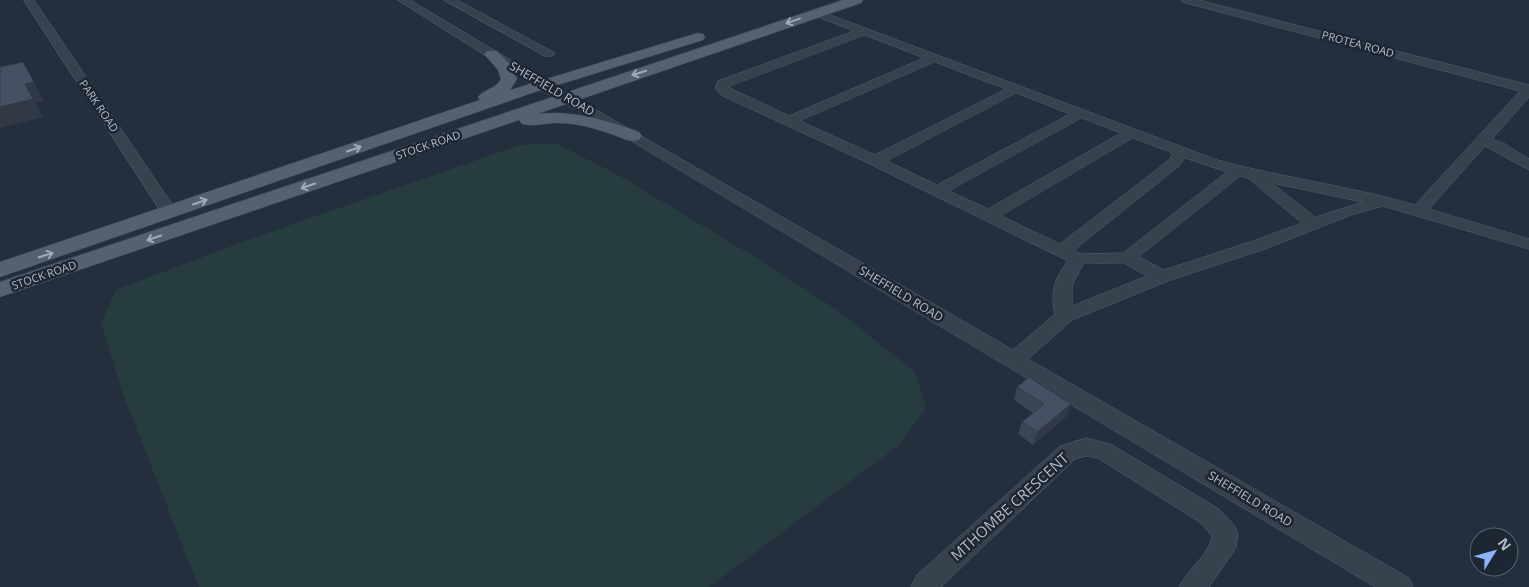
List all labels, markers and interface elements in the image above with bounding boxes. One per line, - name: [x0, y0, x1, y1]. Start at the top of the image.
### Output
- one-way arrow: [786, 17, 802, 26]
- street label: PROTEA ROAD: [1320, 27, 1396, 60]
- street label: SHEFFIELD ROAD: [507, 57, 598, 120]
- one-way arrow: [631, 69, 647, 78]
- street label: PARK ROAD: [76, 77, 122, 135]
- street label: STOCK ROAD: [394, 126, 462, 163]
- one-way arrow: [345, 144, 361, 153]
- one-way arrow: [301, 182, 316, 191]
- one-way arrow: [192, 197, 207, 206]
- one-way arrow: [147, 234, 162, 243]
- one-way arrow: [38, 249, 54, 259]
- street label: STOCK ROAD: [10, 256, 78, 293]
- street label: SHEFFIELD ROAD: [856, 262, 947, 325]
- street label: MTHOMBE CRESCENT: [946, 447, 1073, 565]
- street label: SHEFFIELD ROAD: [1205, 467, 1296, 530]
- north arrow: [1469, 527, 1519, 577]
- text: N: [1494, 534, 1516, 554]

